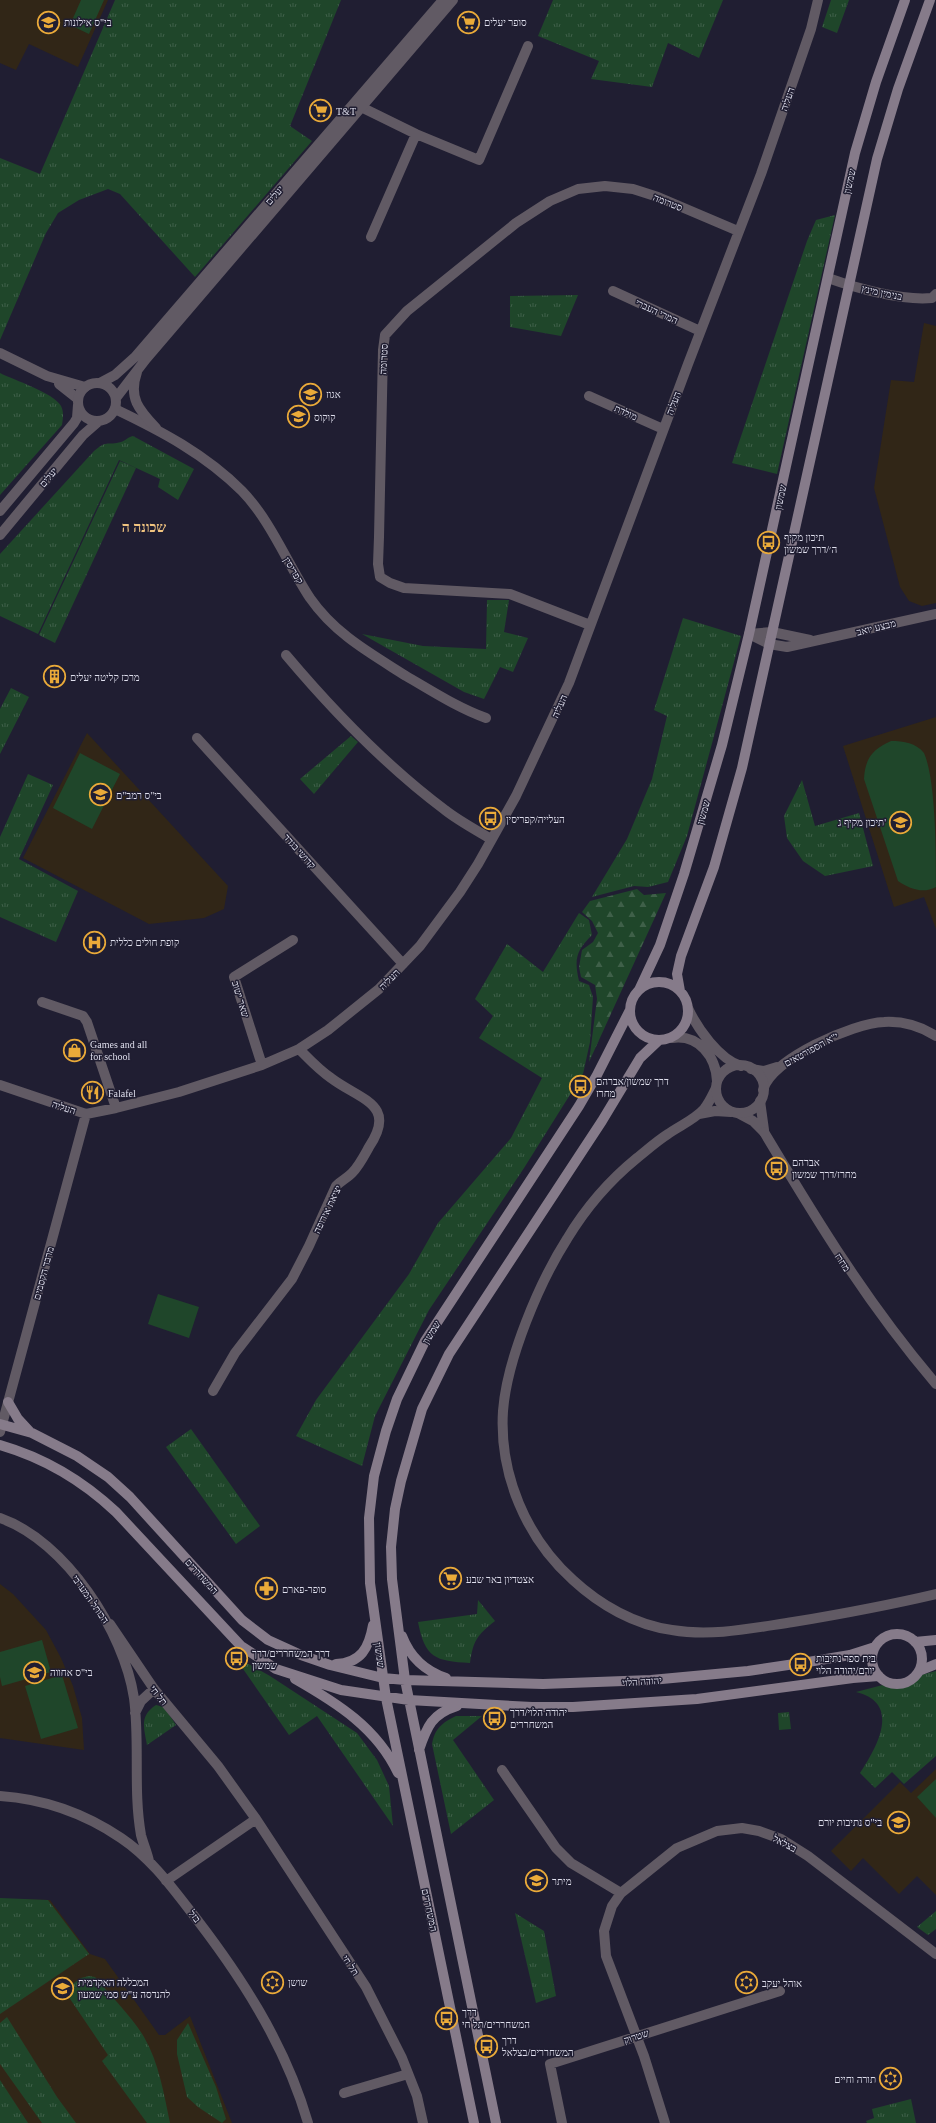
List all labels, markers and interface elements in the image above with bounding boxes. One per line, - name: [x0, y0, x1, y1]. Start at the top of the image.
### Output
- school or university icon: בי"ס אילונות: [36, 9, 62, 35]
- supermarket icon: סופר יעלים: [456, 9, 482, 35]
- place label: בי"ס אילונות: [64, 17, 112, 28]
- place label: סופר יעלים: [484, 17, 527, 28]
- street label: העליה: [778, 86, 797, 113]
- supermarket icon: T&T: [307, 98, 333, 124]
- place label: T&T: [336, 106, 356, 117]
- street label: שמשון: [841, 168, 858, 195]
- street label: יעלים: [263, 183, 286, 207]
- street label: סטרומה: [651, 192, 684, 213]
- street label: בנימין מינץ: [861, 283, 903, 302]
- street label: המרי העברי: [634, 297, 680, 326]
- street label: סטרומה: [377, 343, 390, 375]
- school or university icon: אגוז: [298, 381, 324, 407]
- place label: אגוז: [326, 389, 341, 400]
- street label: העליה: [664, 390, 683, 417]
- street label: מולדת: [613, 403, 639, 422]
- school or university icon: קוקוס: [286, 404, 312, 430]
- place label: קוקוס: [314, 412, 336, 423]
- street label: יעלים: [37, 465, 60, 489]
- street label: שמשון: [772, 484, 788, 511]
- district label: שכונה ה: [122, 520, 166, 535]
- bus stop icon: תיכון מקיף ה׳/דרך שמשון: [755, 530, 781, 556]
- place label: תיכון מקיף ה׳/דרך שמשון: [784, 532, 837, 555]
- street label: קפריסין: [281, 555, 306, 586]
- street label: מבצע יואב: [855, 617, 897, 638]
- building icon: מרכז קליטה יעלים: [42, 664, 68, 690]
- place label: מרכז קליטה יעלים: [70, 672, 140, 683]
- street label: העליה: [549, 693, 570, 720]
- school or university icon: בי"ס רמב"ם: [87, 782, 113, 808]
- place label: בי"ס רמב"ם: [116, 790, 162, 801]
- street label: שמשון: [695, 799, 712, 826]
- bus stop icon: העלייה/קפריסין: [478, 806, 504, 832]
- school or university icon: תיכון מקיף ג': [888, 809, 914, 835]
- place label: העלייה/קפריסין: [506, 814, 565, 825]
- place label: תיכון מקיף ג': [838, 817, 886, 828]
- street label: קדושי בגדד: [281, 832, 318, 871]
- hospital icon: קופת חולים כללית: [81, 929, 107, 955]
- place label: קופת חולים כללית: [110, 937, 179, 948]
- street label: העליה: [377, 967, 402, 992]
- street label: שאר ישוב: [230, 980, 251, 1019]
- street label: י"א הספורטאים: [782, 1030, 841, 1069]
- shop icon: Games and all for school: [62, 1037, 88, 1063]
- place label: Games and all for school: [90, 1039, 147, 1062]
- bus stop icon: דרך שמשון/אברהם מחרז: [568, 1074, 594, 1100]
- place label: דרך שמשון/אברהם מחרז: [596, 1076, 669, 1099]
- restaurant icon: Falafel: [80, 1080, 106, 1106]
- place label: Falafel: [108, 1088, 136, 1099]
- street label: העליה: [51, 1098, 77, 1117]
- bus stop icon: אברהם מחרז/דרך שמשון: [763, 1155, 789, 1181]
- place label: אברהם מחרז/דרך שמשון: [792, 1157, 857, 1180]
- street label: יציאת אירופה: [311, 1183, 344, 1235]
- street label: מרבד הקסמים: [31, 1245, 56, 1301]
- street label: מחרז: [833, 1251, 853, 1274]
- street label: שמשון: [420, 1319, 443, 1346]
- street label: המשחררים: [183, 1557, 220, 1596]
- supermarket icon: אצטדיון באר שבע: [437, 1566, 463, 1592]
- street label: הכותל המערבי: [70, 1573, 111, 1626]
- place label: אצטדיון באר שבע: [466, 1574, 534, 1585]
- pharmacy icon: סופר-פארם: [254, 1576, 280, 1602]
- place label: סופר-פארם: [282, 1584, 326, 1595]
- street label: שמשון: [372, 1642, 387, 1668]
- bus stop icon: דרך המשחררים/דרך שמשון: [223, 1646, 249, 1672]
- place label: דרך המשחררים/דרך שמשון: [252, 1648, 330, 1671]
- bus stop icon: בית ספר נתיבות יורם/יהודה הלוי: [787, 1651, 813, 1677]
- place label: בית ספר נתיבות יורם/יהודה הלוי: [816, 1653, 876, 1676]
- school or university icon: בי"ס אחווה: [21, 1659, 47, 1685]
- place label: בי"ס אחווה: [50, 1667, 93, 1678]
- street label: יהודה הלוי: [622, 1675, 663, 1688]
- street label: תל חי: [148, 1683, 170, 1707]
- bus stop icon: יהודה הלוי/דרך המשחררים: [482, 1705, 508, 1731]
- place label: יהודה הלוי/דרך המשחררים: [510, 1707, 567, 1730]
- school or university icon: בי"ס נתיבות יורם: [885, 1809, 911, 1835]
- place label: בי"ס נתיבות יורם: [818, 1817, 882, 1828]
- street label: בצלאל: [770, 1832, 799, 1854]
- school or university icon: מיתר: [524, 1868, 550, 1894]
- place label: מיתר: [552, 1876, 572, 1887]
- street label: המשחררים: [420, 1888, 439, 1933]
- street label: בזל: [186, 1907, 203, 1925]
- street label: תל חי: [340, 1953, 361, 1977]
- synagogue icon: שושן: [260, 1969, 286, 1995]
- synagogue icon: אוהל יעקב: [734, 1970, 760, 1996]
- school or university icon: המכללה האקדמית להנדסה ע"ש סמי שמעון: [49, 1975, 75, 2001]
- place label: המכללה האקדמית להנדסה ע"ש סמי שמעון: [78, 1977, 171, 2000]
- place label: שושן: [288, 1977, 307, 1988]
- place label: אוהל יעקב: [762, 1978, 802, 1989]
- bus stop icon: דרך המשחררים/תל חי: [434, 2005, 460, 2031]
- place label: דרך המשחררים/תל חי: [462, 2007, 530, 2030]
- street label: שטרוק: [622, 2027, 650, 2046]
- bus stop icon: דרך המשחררים/בצלאל: [473, 2033, 499, 2059]
- place label: דרך המשחררים/בצלאל: [501, 2035, 574, 2058]
- synagogue icon: תורה וחיים: [878, 2066, 904, 2092]
- place label: תורה וחיים: [834, 2074, 876, 2085]

